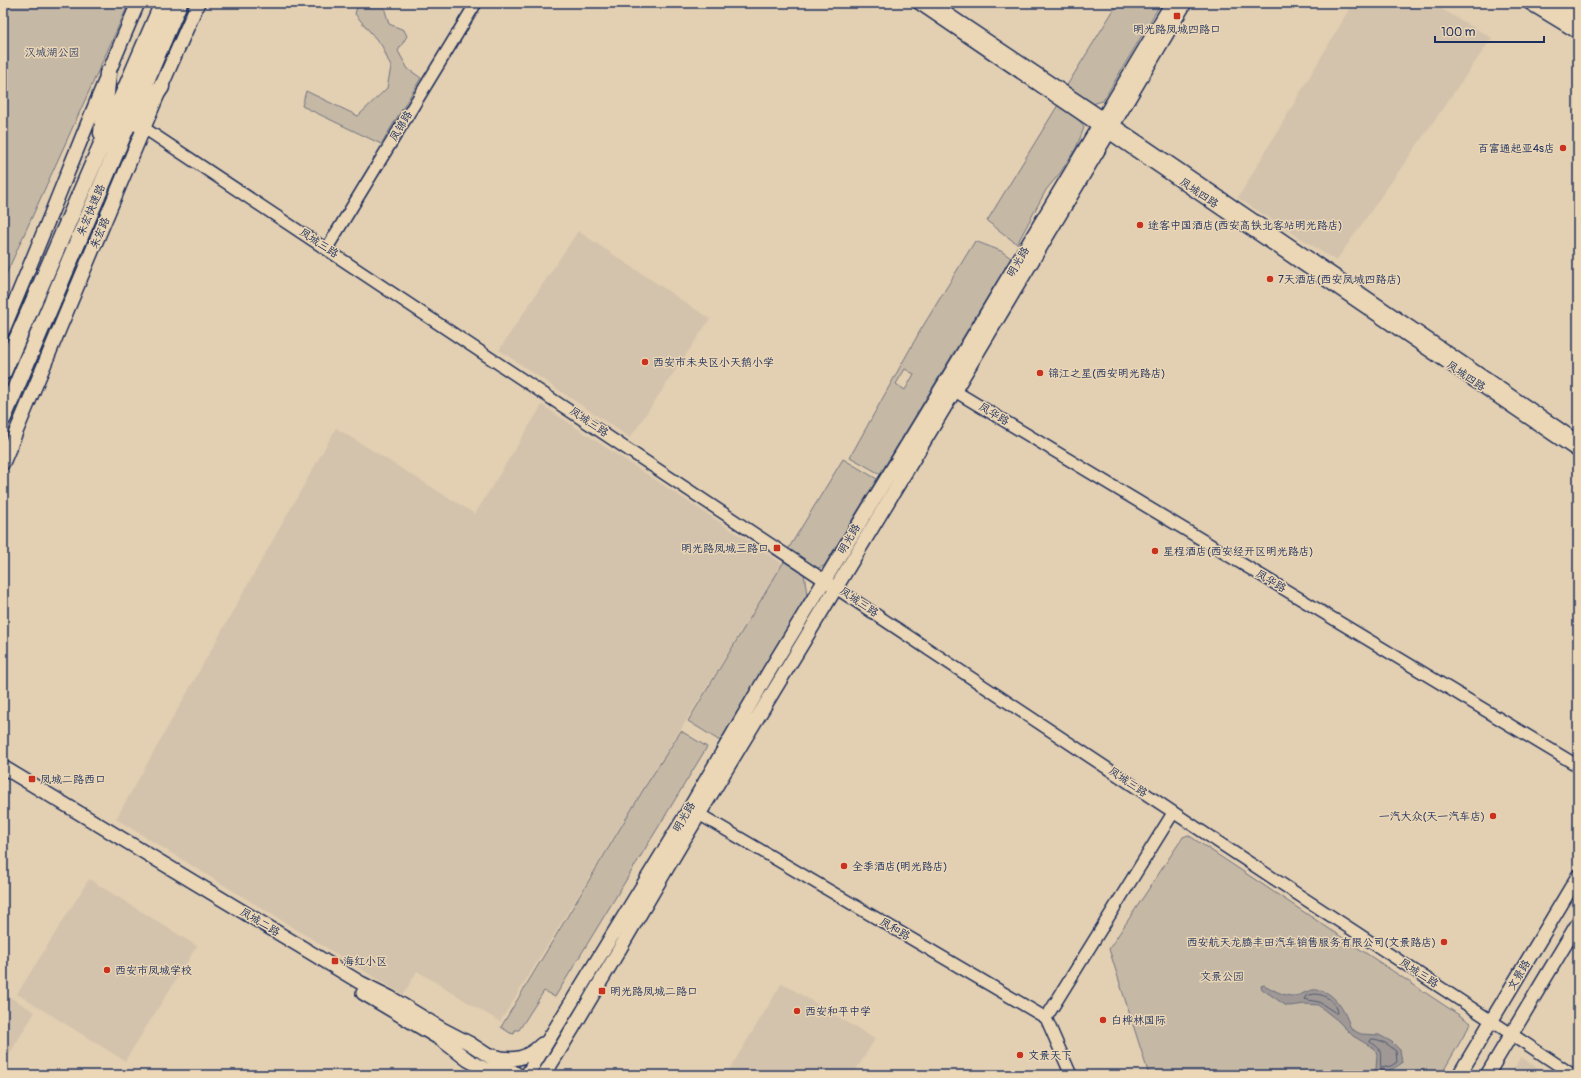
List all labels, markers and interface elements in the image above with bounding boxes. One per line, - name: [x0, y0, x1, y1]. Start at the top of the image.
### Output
- marker: 明光路凤城四路口: [1172, 11, 1182, 21]
- scale bar: [1435, 18, 1544, 44]
- place label: 明光路凤城四路口: [1133, 23, 1221, 36]
- text: 100 m: [1441, 25, 1476, 40]
- park label: 汉城湖公园: [25, 46, 80, 59]
- street label: 凤锦路: [387, 109, 415, 143]
- place label: 百富通起亚4s店: [1478, 142, 1555, 155]
- marker: 百富通起亚4s店: [1558, 143, 1568, 153]
- street label: 凤城四路: [1177, 175, 1221, 211]
- street label: 朱宏快速路: [74, 182, 108, 238]
- street label: 朱宏路: [88, 215, 112, 251]
- place label: 途客中国酒店(西安高铁北客站明光路店): [1148, 219, 1342, 232]
- marker: 途客中国酒店(西安高铁北客站明光路店): [1135, 220, 1145, 230]
- street label: 凤城三路: [297, 226, 341, 260]
- street label: 明光路: [1004, 245, 1032, 279]
- place label: 7天酒店(西安凤城四路店): [1278, 273, 1401, 286]
- marker: 7天酒店(西安凤城四路店): [1265, 274, 1275, 284]
- place label: 西安市未央区小天鹅小学: [653, 356, 774, 369]
- marker: 西安市未央区小天鹅小学: [640, 357, 650, 367]
- street label: 凤城四路: [1444, 358, 1488, 394]
- place label: 锦江之星(西安明光路店): [1048, 367, 1165, 380]
- marker: 锦江之星(西安明光路店): [1035, 368, 1045, 378]
- street label: 凤华路: [977, 400, 1011, 428]
- street label: 凤城三路: [567, 404, 611, 440]
- street label: 明光路: [835, 522, 863, 556]
- place label: 明光路凤城三路口: [681, 542, 769, 555]
- marker: 明光路凤城三路口: [772, 543, 782, 553]
- place label: 星程酒店(西安经开区明光路店): [1163, 545, 1313, 558]
- marker: 星程酒店(西安经开区明光路店): [1150, 546, 1160, 556]
- street label: 凤华路: [1254, 567, 1288, 595]
- street label: 凤城三路: [837, 584, 881, 620]
- street label: 凤城三路: [1106, 764, 1150, 800]
- place label: 凤城二路西口: [40, 773, 106, 786]
- marker: 凤城二路西口: [27, 774, 37, 784]
- street label: 明光路: [670, 800, 698, 834]
- place label: 一汽大众(天一汽车店): [1379, 810, 1485, 823]
- marker: 一汽大众(天一汽车店): [1488, 811, 1498, 821]
- place label: 全季酒店(明光路店): [852, 860, 947, 873]
- marker: 全季酒店(明光路店): [839, 861, 849, 871]
- street label: 凤城二路: [238, 905, 282, 939]
- street label: 凤和路: [877, 915, 913, 943]
- place label: 西安航天龙腾丰田汽车销售服务有限公司(文景路店): [1187, 936, 1436, 949]
- marker: 西安航天龙腾丰田汽车销售服务有限公司(文景路店): [1439, 937, 1449, 947]
- place label: 海红小区: [343, 955, 387, 968]
- marker: 海红小区: [330, 956, 340, 966]
- street label: 凤城三路: [1397, 956, 1441, 990]
- street label: 文景路: [1505, 958, 1533, 992]
- place label: 西安市凤城学校: [115, 964, 192, 977]
- marker: 西安市凤城学校: [102, 965, 112, 975]
- park label: 文景公园: [1200, 970, 1244, 983]
- place label: 明光路凤城二路口: [610, 985, 698, 998]
- marker: 明光路凤城二路口: [597, 986, 607, 996]
- place label: 西安和平中学: [805, 1005, 871, 1018]
- marker: 西安和平中学: [792, 1006, 802, 1016]
- place label: 白桦林国际: [1111, 1014, 1166, 1027]
- marker: 白桦林国际: [1098, 1015, 1108, 1025]
- place label: 文景天下: [1028, 1049, 1072, 1062]
- marker: 文景天下: [1015, 1050, 1025, 1060]

